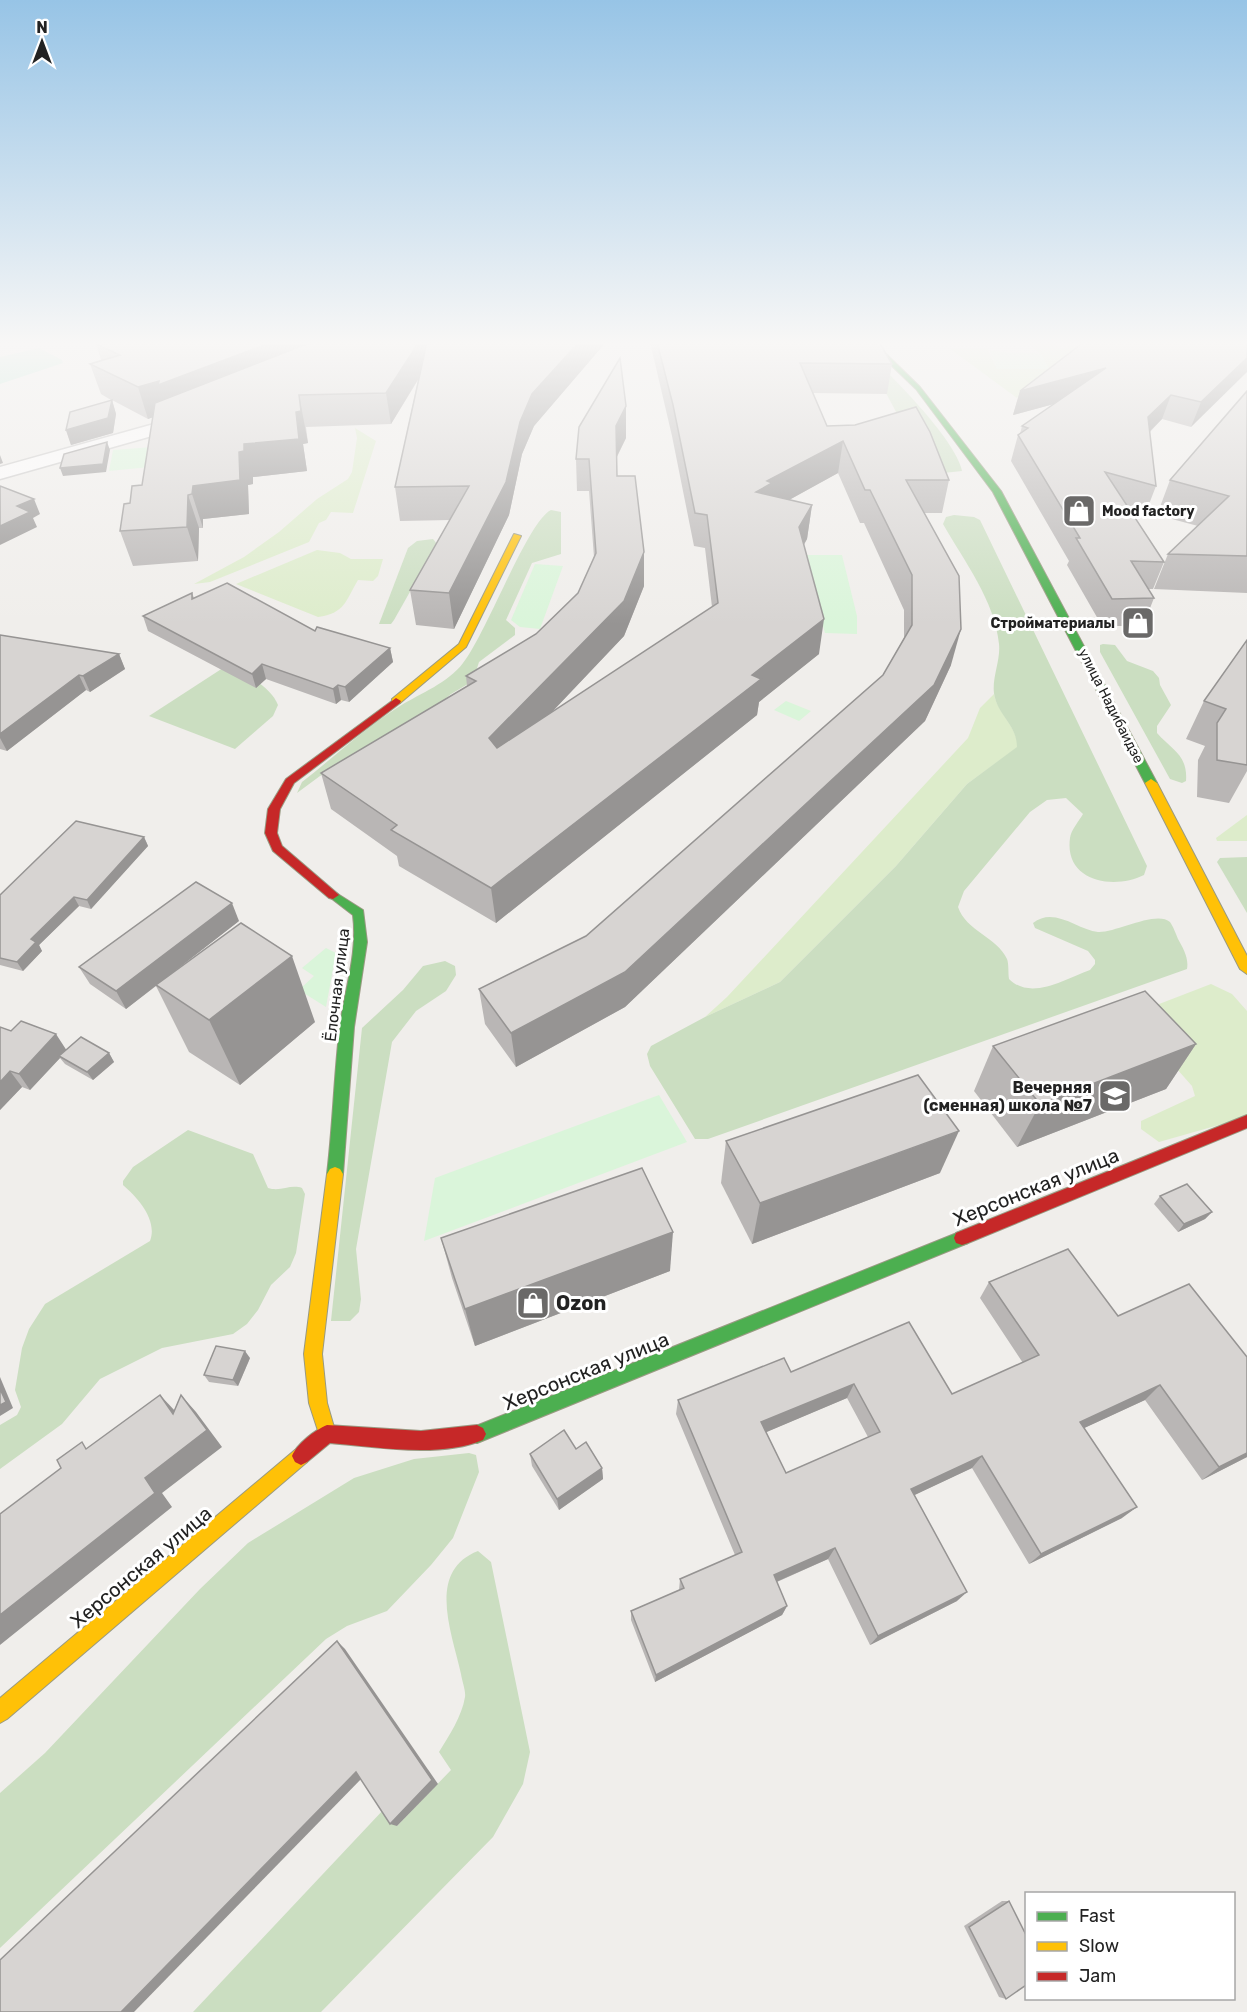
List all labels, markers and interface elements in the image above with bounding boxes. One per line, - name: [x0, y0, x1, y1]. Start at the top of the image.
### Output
- north arrow: [12, 12, 72, 72]
- text: N: [36, 18, 48, 37]
- shop icon: Mood factory: [1061, 493, 1097, 529]
- place label: Mood factory: [1102, 503, 1195, 520]
- shop icon: Стройматериалы: [1120, 605, 1156, 641]
- place label: Стройматериалы: [990, 615, 1115, 632]
- street label: улица Надибаидзе: [1075, 646, 1147, 766]
- street label: Ёлочная улица: [321, 927, 353, 1043]
- place label: Вечерняя (сменная) школа №7: [924, 1078, 1092, 1115]
- school or university icon: Вечерняя (сменная) школа №7: [1097, 1078, 1133, 1114]
- street label: Херсонская улица: [950, 1143, 1122, 1231]
- shop icon: Ozon: [515, 1285, 551, 1321]
- place label: Ozon: [556, 1291, 606, 1315]
- street label: Херсонская улица: [500, 1327, 672, 1415]
- street label: Херсонская улица: [66, 1501, 216, 1633]
- legend: [1025, 1892, 1235, 2000]
- text: Fast: [1079, 1905, 1115, 1927]
- text: Slow: [1079, 1935, 1119, 1957]
- text: Jam: [1079, 1965, 1116, 1987]

